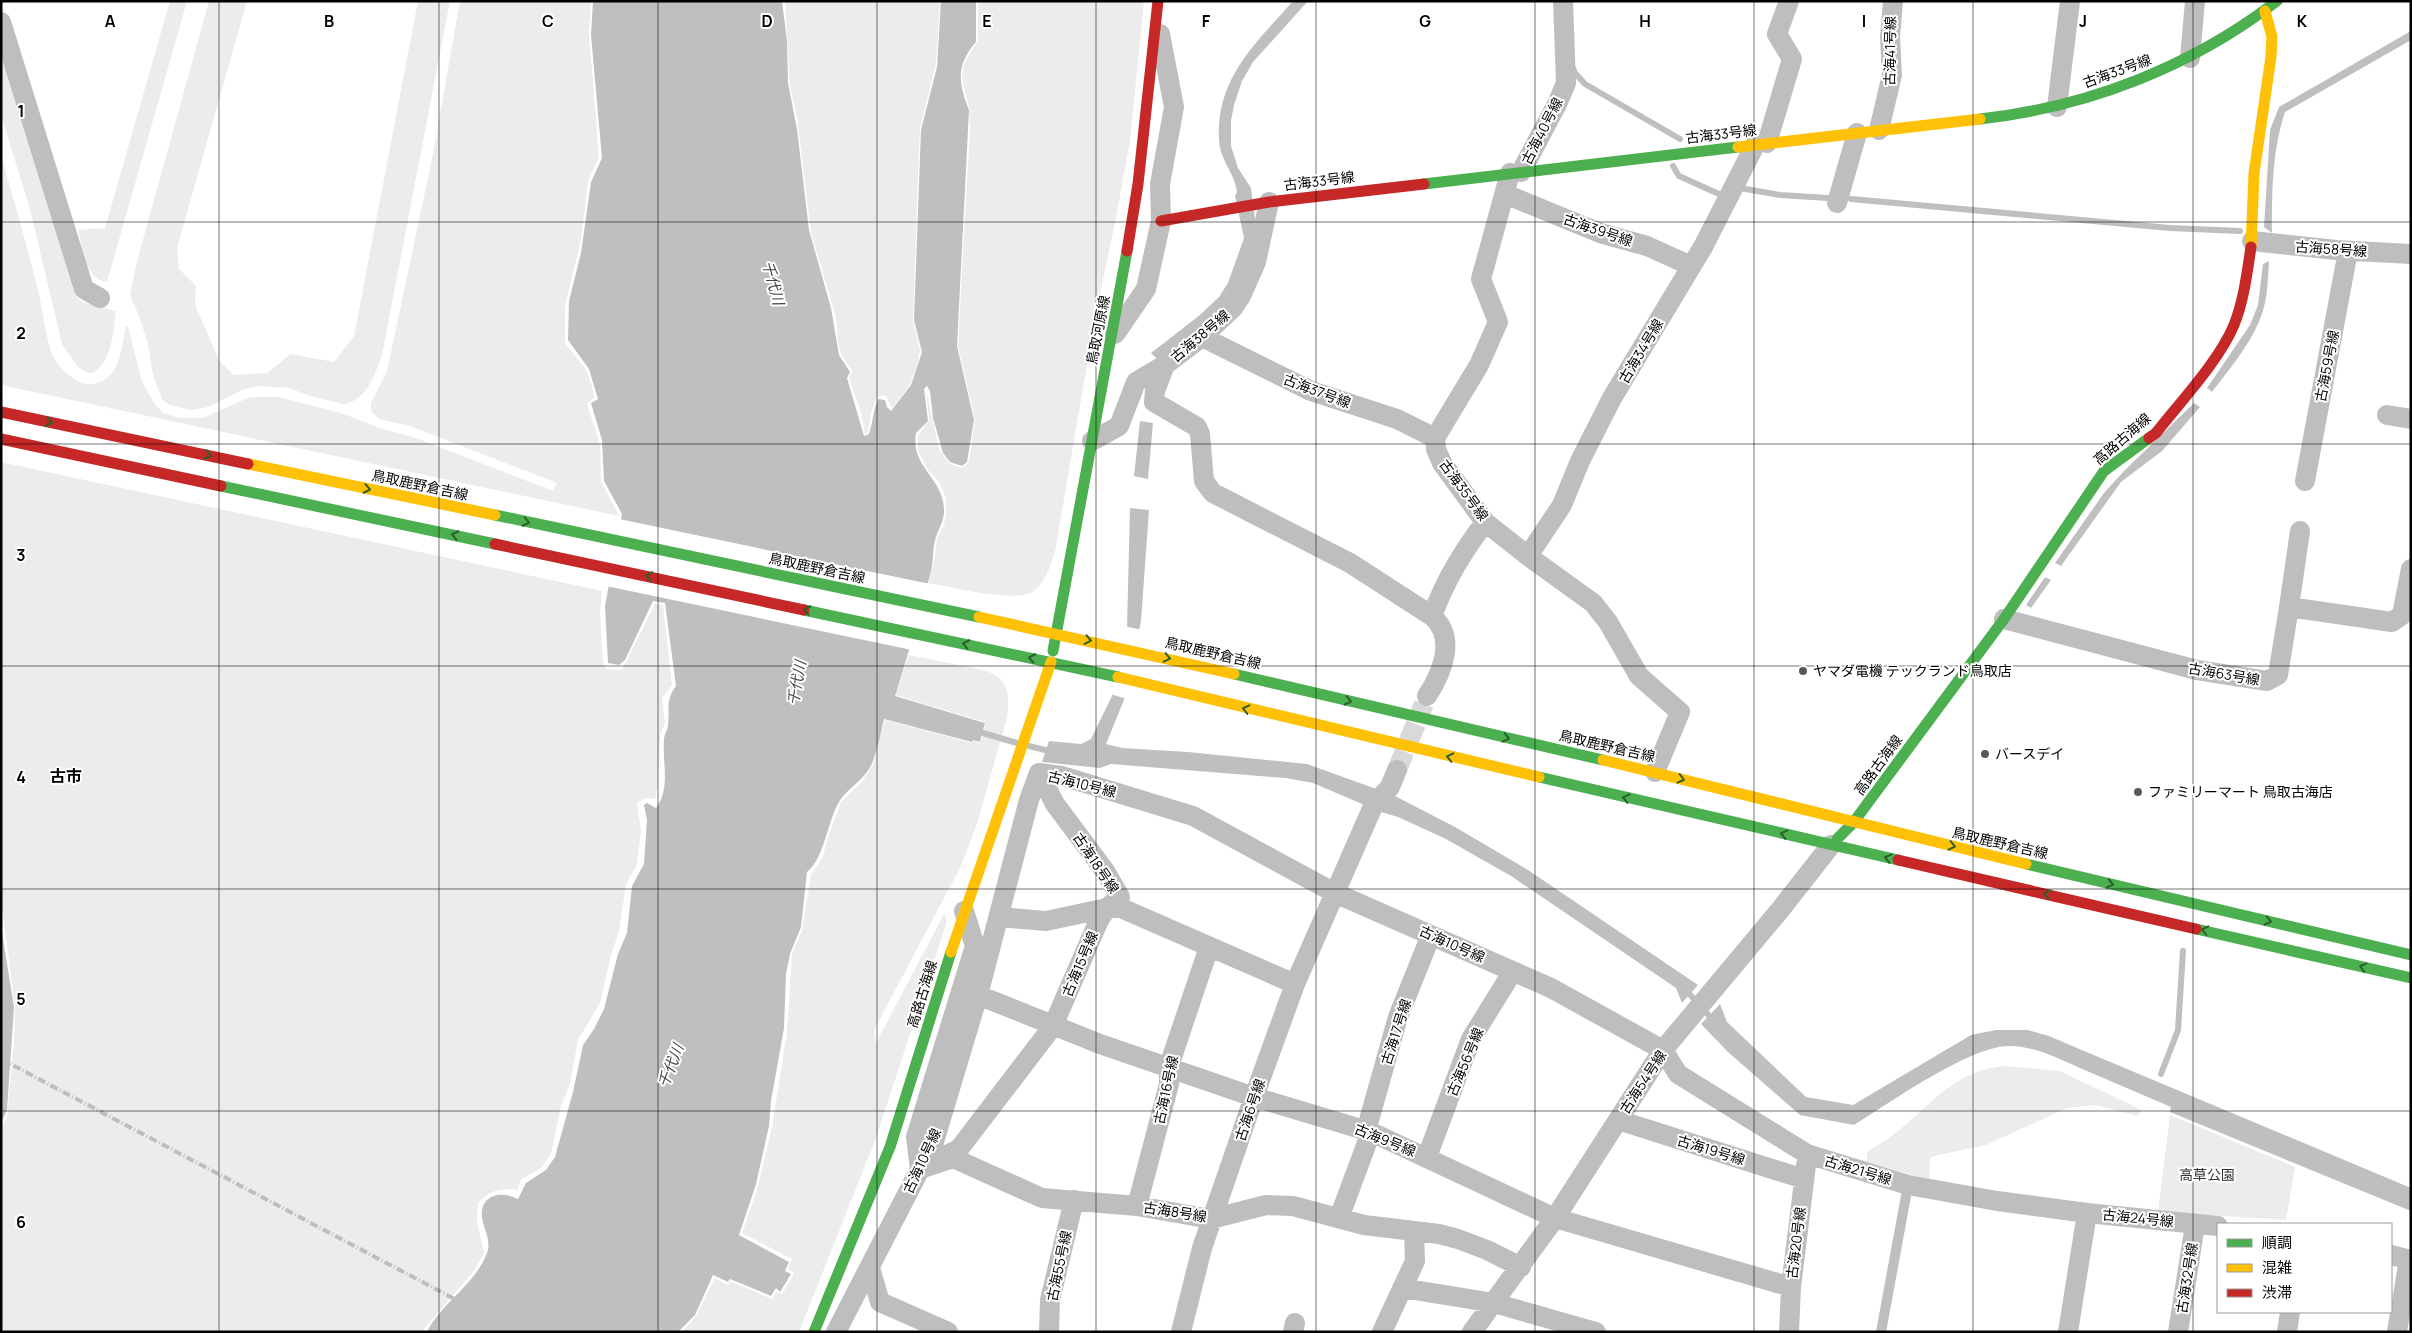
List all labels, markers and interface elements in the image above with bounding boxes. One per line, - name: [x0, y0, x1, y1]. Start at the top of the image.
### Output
- text: A: [105, 10, 116, 32]
- text: B: [324, 10, 334, 32]
- text: C: [542, 10, 554, 32]
- text: D: [761, 10, 773, 32]
- text: E: [982, 10, 992, 32]
- text: F: [1202, 10, 1211, 32]
- text: G: [1419, 10, 1431, 32]
- text: H: [1639, 10, 1651, 32]
- text: I: [1862, 10, 1866, 32]
- text: J: [2079, 10, 2087, 32]
- text: K: [2297, 10, 2308, 32]
- street label: 古海41号線: [1879, 16, 1900, 86]
- street label: 古海33号線: [2080, 49, 2154, 92]
- street label: 古海40号線: [1517, 94, 1567, 168]
- text: 1: [17, 100, 25, 122]
- street label: 古海33号線: [1684, 120, 1758, 147]
- street label: 古海33号線: [1282, 167, 1356, 194]
- street label: 古海39号線: [1561, 209, 1636, 250]
- street label: 古海58号線: [2294, 237, 2368, 260]
- water label: 千代川: [758, 258, 790, 309]
- street label: 鳥取河原線: [1082, 294, 1114, 366]
- street label: 古海38号線: [1166, 305, 1233, 366]
- street label: 古海34号線: [1614, 315, 1667, 386]
- text: 2: [16, 322, 26, 344]
- street label: 古海59号線: [2310, 328, 2343, 403]
- street label: 古海37号線: [1281, 369, 1354, 412]
- street label: 高路古海線: [2089, 408, 2154, 469]
- one-way arrow: [45, 416, 53, 426]
- one-way arrow: [204, 449, 212, 460]
- street label: 古海35号線: [1436, 455, 1493, 524]
- street label: 鳥取鹿野倉吉線: [370, 465, 470, 504]
- one-way arrow: [363, 483, 371, 493]
- one-way arrow: [522, 516, 530, 527]
- one-way arrow: [451, 530, 460, 541]
- text: 3: [16, 544, 26, 566]
- street label: 鳥取鹿野倉吉線: [767, 548, 867, 587]
- one-way arrow: [644, 572, 653, 582]
- one-way arrow: [803, 605, 812, 616]
- street label: 鳥取鹿野倉吉線: [1163, 632, 1263, 673]
- one-way arrow: [1083, 634, 1092, 645]
- one-way arrow: [962, 639, 971, 650]
- one-way arrow: [1162, 652, 1171, 662]
- one-way arrow: [1028, 653, 1037, 664]
- water label: 千代川: [782, 657, 811, 707]
- street label: 古海63号線: [2187, 658, 2261, 689]
- place label: ヤマダ電機 テックランド鳥取店: [1813, 661, 2012, 680]
- marker: ヤマダ電機 テックランド鳥取店: [1797, 665, 1809, 677]
- one-way arrow: [1343, 695, 1352, 706]
- one-way arrow: [1241, 704, 1250, 715]
- street label: 鳥取鹿野倉吉線: [1557, 725, 1657, 766]
- street label: 高路古海線: [1849, 731, 1906, 799]
- one-way arrow: [1501, 732, 1510, 743]
- place label: バースデイ: [1995, 744, 2064, 763]
- marker: バースデイ: [1979, 748, 1991, 760]
- one-way arrow: [1446, 752, 1455, 763]
- district label: 古市: [50, 765, 82, 787]
- text: 4: [16, 766, 26, 788]
- street label: 古海10号線: [1046, 766, 1118, 801]
- one-way arrow: [1677, 773, 1685, 784]
- place label: ファミリーマート 鳥取古海店: [2148, 782, 2333, 801]
- marker: ファミリーマート 鳥取古海店: [2132, 786, 2144, 798]
- one-way arrow: [1621, 793, 1630, 804]
- street label: 鳥取鹿野倉吉線: [1950, 822, 2050, 863]
- street label: 古海18号線: [1069, 829, 1124, 897]
- one-way arrow: [1779, 829, 1788, 840]
- one-way arrow: [1947, 840, 1956, 851]
- one-way arrow: [1884, 853, 1893, 864]
- one-way arrow: [2106, 878, 2115, 889]
- one-way arrow: [2042, 889, 2051, 900]
- one-way arrow: [2264, 915, 2273, 926]
- street label: 古海10号線: [1416, 921, 1488, 966]
- one-way arrow: [2201, 925, 2210, 936]
- street label: 古海15号線: [1057, 928, 1102, 1000]
- street label: 高路古海線: [902, 958, 941, 1030]
- one-way arrow: [2359, 962, 2368, 973]
- text: 5: [16, 988, 26, 1010]
- street label: 古海17号線: [1376, 996, 1415, 1067]
- street label: 古海56号線: [1442, 1025, 1488, 1099]
- water label: 千代川: [653, 1039, 689, 1091]
- street label: 古海54号線: [1615, 1046, 1670, 1117]
- street label: 古海16号線: [1149, 1054, 1182, 1126]
- street label: 古海6号線: [1230, 1076, 1269, 1144]
- street label: 古海9号線: [1352, 1119, 1419, 1160]
- street label: 古海10号線: [898, 1125, 945, 1197]
- street label: 古海19号線: [1675, 1130, 1747, 1169]
- street label: 古海21号線: [1822, 1150, 1894, 1189]
- park label: 高草公園: [2179, 1165, 2235, 1184]
- street label: 古海8号線: [1142, 1197, 1208, 1226]
- street label: 古海24号線: [2101, 1204, 2175, 1231]
- street label: 古海20号線: [1782, 1206, 1809, 1280]
- text: 6: [16, 1211, 26, 1233]
- legend: [2217, 1223, 2392, 1313]
- street label: 古海55号線: [1042, 1229, 1075, 1303]
- text: 順調: [2262, 1232, 2292, 1253]
- street label: 古海32号線: [2172, 1241, 2202, 1315]
- text: 混雑: [2262, 1257, 2292, 1278]
- text: 渋滞: [2262, 1282, 2292, 1303]

